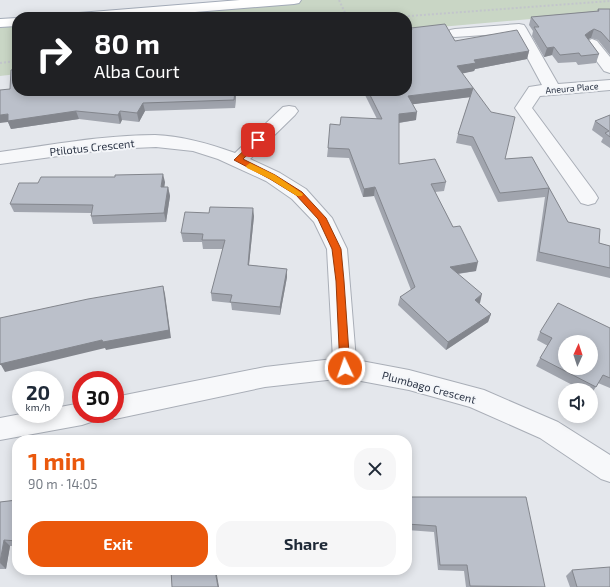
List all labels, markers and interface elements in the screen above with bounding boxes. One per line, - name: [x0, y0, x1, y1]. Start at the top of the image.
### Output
- text: 80 m: [94, 26, 160, 60]
- icon: right: [28, 28, 80, 80]
- text: Alba Court: [94, 60, 180, 82]
- street label: Aneura Place: [545, 80, 599, 96]
- pin: [241, 123, 275, 157]
- icon: arrive: [247, 129, 269, 151]
- street label: Ptilotus Crescent: [49, 136, 135, 158]
- north arrow: [558, 335, 598, 375]
- map controls: [558, 335, 598, 423]
- position arrow: [324, 347, 366, 389]
- street label: Plumbago Crescent: [381, 368, 477, 406]
- speed limit sign: 30: [72, 371, 124, 423]
- text: 20: [26, 380, 50, 404]
- button: sound: [558, 383, 598, 423]
- text: km/h: [26, 401, 50, 413]
- text: 1 min: [28, 446, 86, 475]
- button: close: [354, 448, 396, 490]
- text: 90 m · 14:05: [28, 476, 97, 492]
- button: Exit: [28, 521, 208, 567]
- button: Share: [216, 521, 396, 567]

